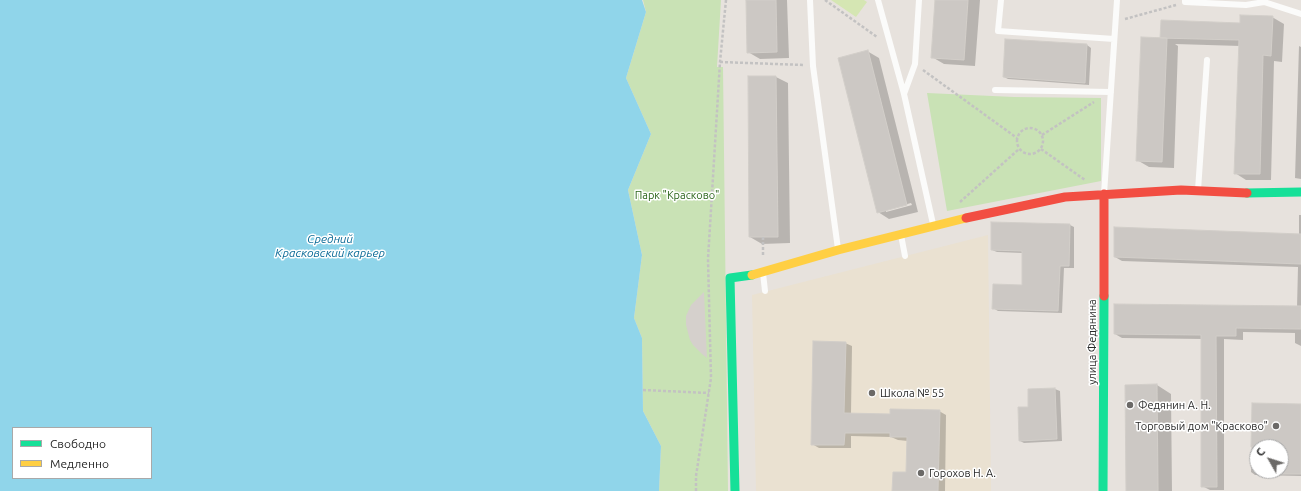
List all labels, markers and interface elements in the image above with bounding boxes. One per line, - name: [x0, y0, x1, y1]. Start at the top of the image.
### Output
- park label: Парк "Красково": [635, 188, 719, 202]
- water label: Средний Красковский карьер: [275, 232, 385, 260]
- street label: улица Федянина: [1085, 299, 1099, 385]
- place label: Школа № 55: [880, 386, 944, 400]
- marker: Школа № 55: [867, 388, 877, 398]
- place label: Федянин А. Н.: [1138, 398, 1211, 412]
- marker: Федянин А. Н.: [1125, 400, 1135, 410]
- place label: Торговый дом "Красково": [1135, 419, 1268, 433]
- marker: Торговый дом "Красково": [1271, 421, 1281, 431]
- legend: [12, 427, 152, 479]
- text: Свободно: [50, 437, 106, 450]
- north arrow: [1249, 439, 1289, 479]
- text: С: [1254, 446, 1267, 459]
- text: Медленно: [50, 457, 109, 470]
- place label: Горохов Н. А.: [929, 466, 996, 480]
- marker: Горохов Н. А.: [916, 468, 926, 478]

